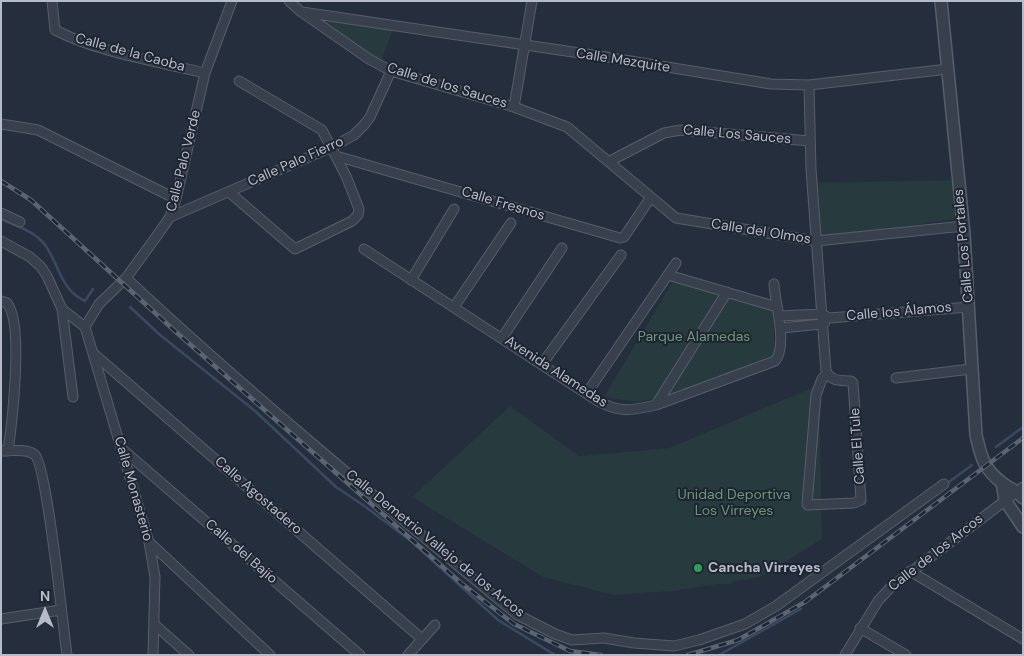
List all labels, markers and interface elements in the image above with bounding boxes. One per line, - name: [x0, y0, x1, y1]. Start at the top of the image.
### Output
- street label: Calle de la Caoba: [73, 30, 187, 76]
- street label: Calle Mezquite: [575, 45, 671, 77]
- street label: Calle de los Sauces: [385, 60, 509, 112]
- street label: Calle Palo Verde: [163, 108, 205, 214]
- street label: Calle Los Sauces: [682, 122, 792, 148]
- street label: Calle Palo Fierro: [245, 133, 347, 191]
- street label: Calle Fresnos: [459, 183, 547, 225]
- street label: Calle Los Portales: [951, 188, 977, 304]
- street label: Calle del Olmos: [710, 216, 812, 248]
- street label: Calle los Álamos: [846, 299, 952, 325]
- park label: Parque Alamedas: [638, 329, 750, 345]
- street label: Avenida Alamedas: [502, 333, 610, 411]
- street label: Calle El Tule: [847, 407, 869, 485]
- street label: Calle Monasterio: [110, 435, 156, 543]
- street label: Calle Agostadero: [211, 453, 305, 539]
- street label: Calle Demetrio Vallejo de los Arcos: [342, 467, 528, 621]
- park label: Unidad Deportiva Los Virreyes: [678, 487, 790, 520]
- street label: Calle de los Arcos: [885, 511, 987, 595]
- street label: Calle del Bajío: [202, 516, 280, 588]
- place label: Cancha Virreyes: [708, 560, 821, 576]
- marker: Cancha Virreyes: [692, 562, 704, 574]
- north arrow: [20, 586, 70, 636]
- text: N: [40, 587, 50, 605]

